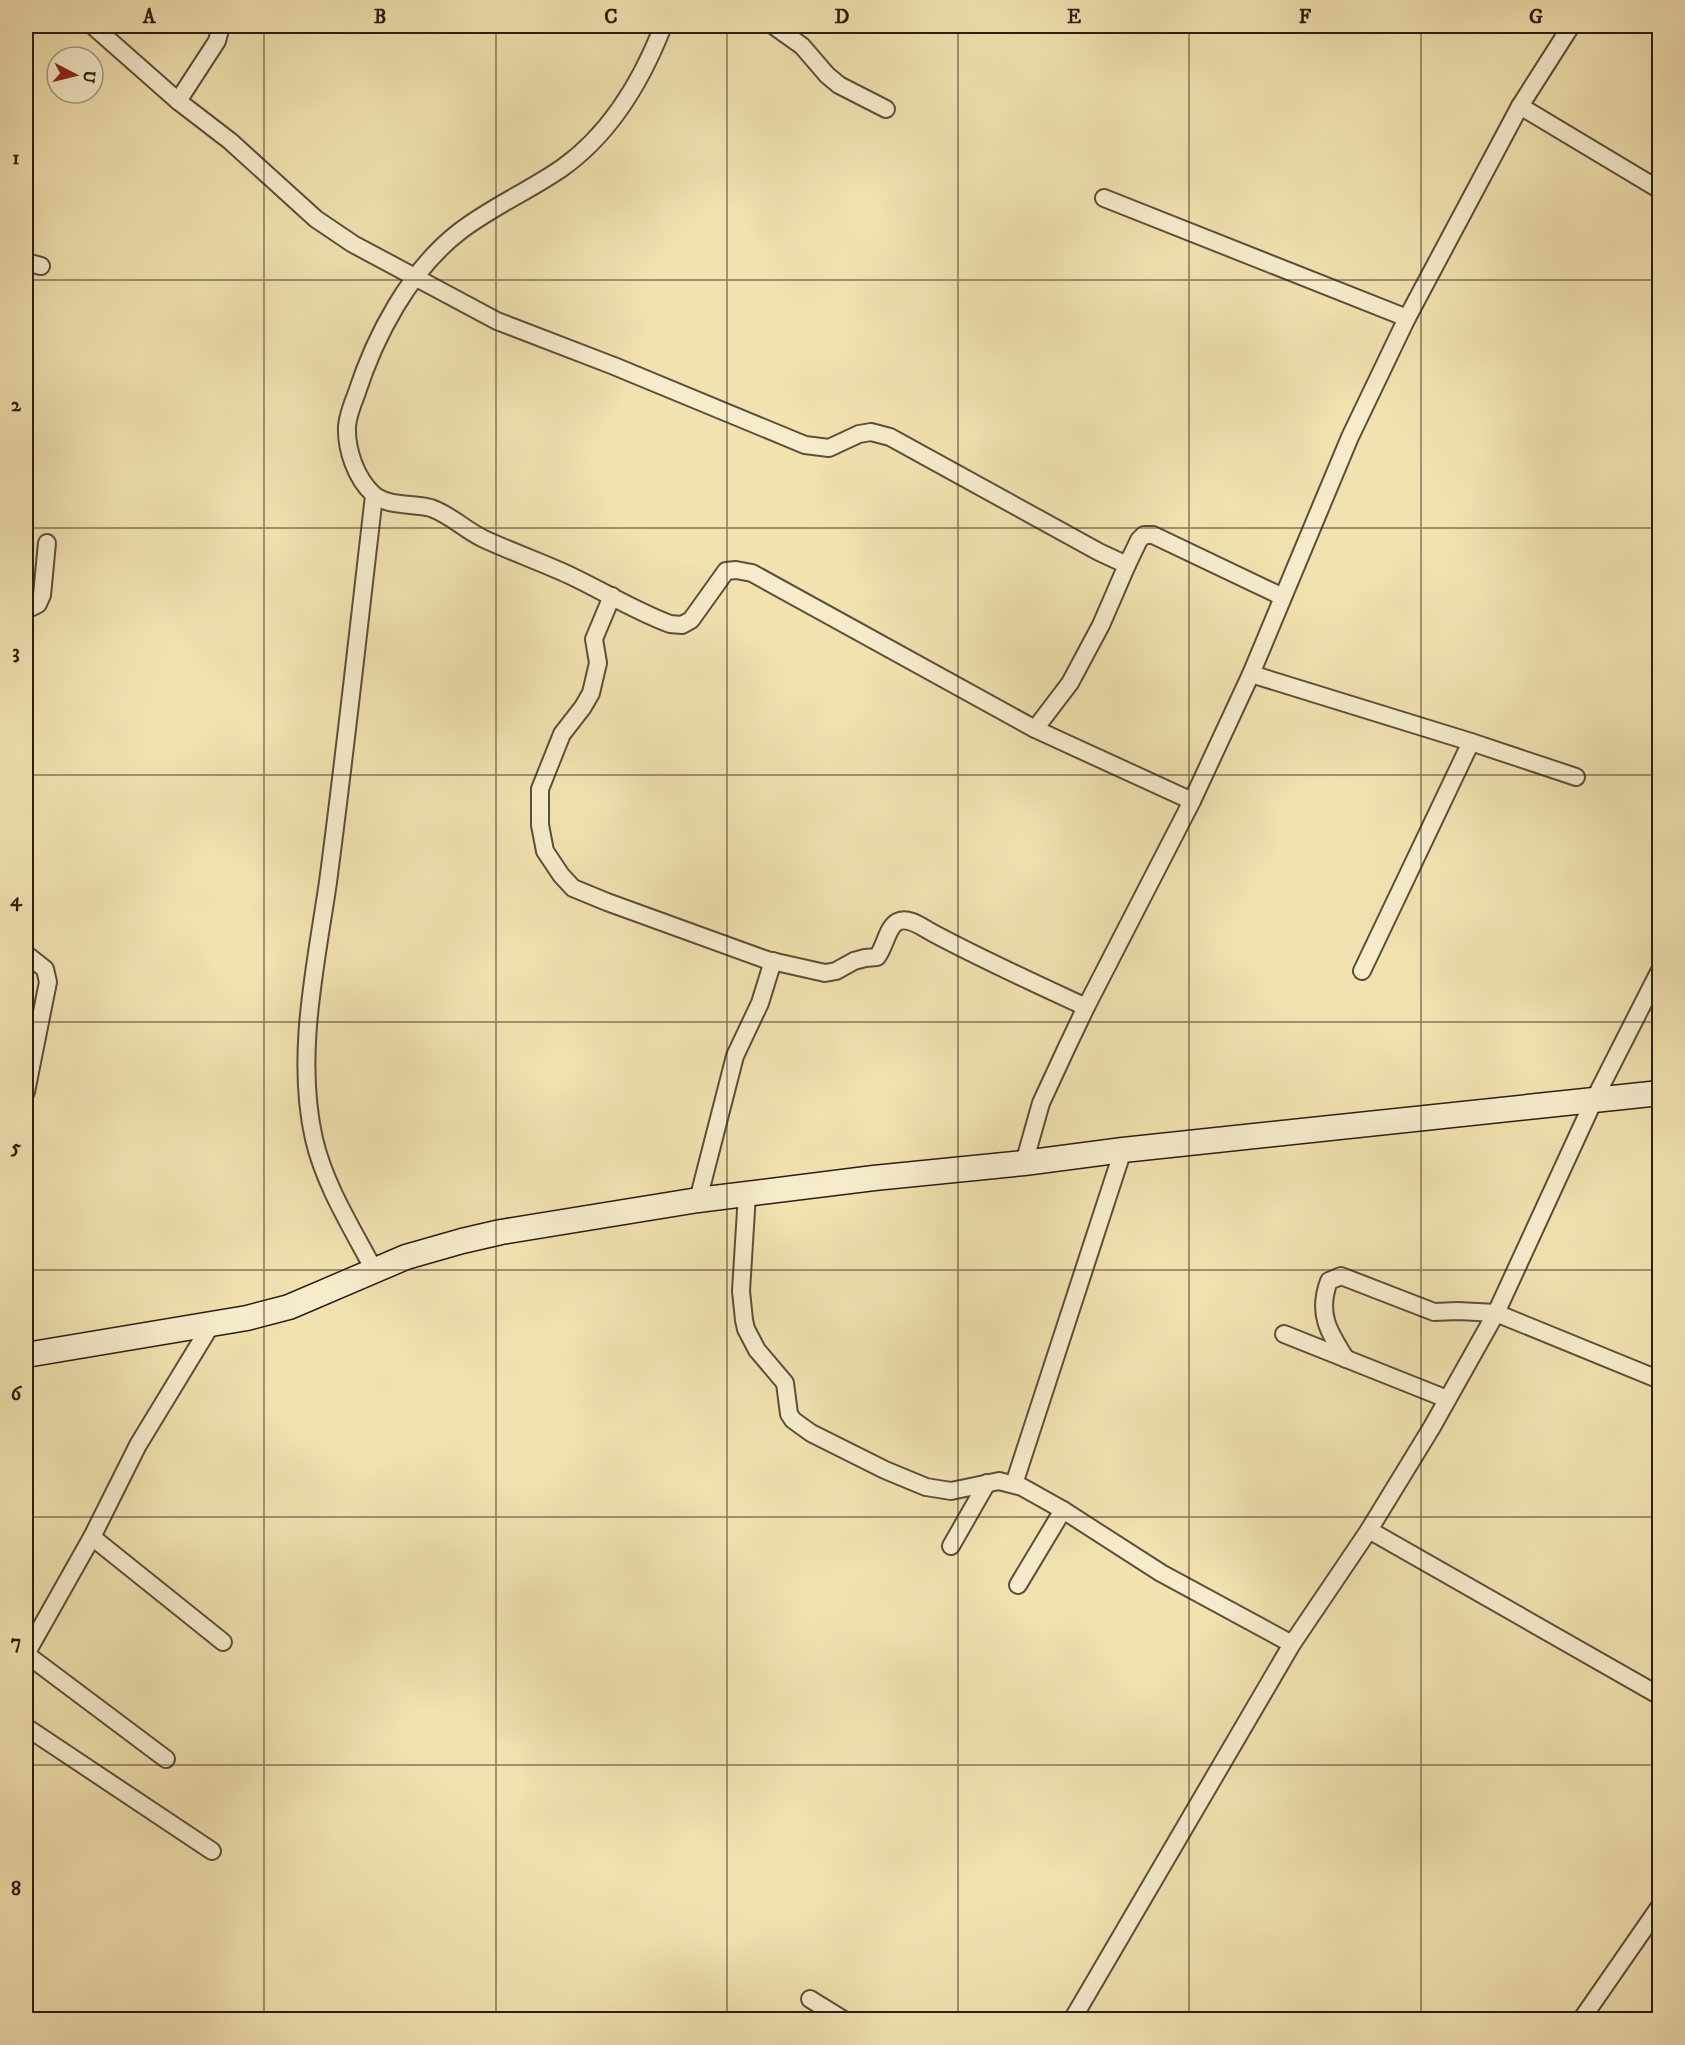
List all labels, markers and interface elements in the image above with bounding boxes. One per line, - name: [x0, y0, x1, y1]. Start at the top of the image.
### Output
- text: A: [142, 5, 157, 30]
- text: B: [374, 5, 386, 30]
- text: C: [604, 5, 618, 30]
- text: D: [835, 5, 850, 30]
- text: E: [1067, 5, 1081, 30]
- text: F: [1299, 5, 1312, 30]
- text: G: [1529, 5, 1543, 30]
- north arrow: [45, 45, 105, 105]
- text: U: [78, 69, 100, 85]
- text: 1: [12, 146, 20, 171]
- text: 2: [11, 393, 22, 418]
- text: 3: [12, 640, 20, 665]
- text: 4: [10, 888, 23, 913]
- text: 5: [10, 1135, 21, 1160]
- text: 6: [11, 1382, 23, 1407]
- text: 7: [11, 1630, 21, 1655]
- text: 8: [11, 1877, 21, 1902]

